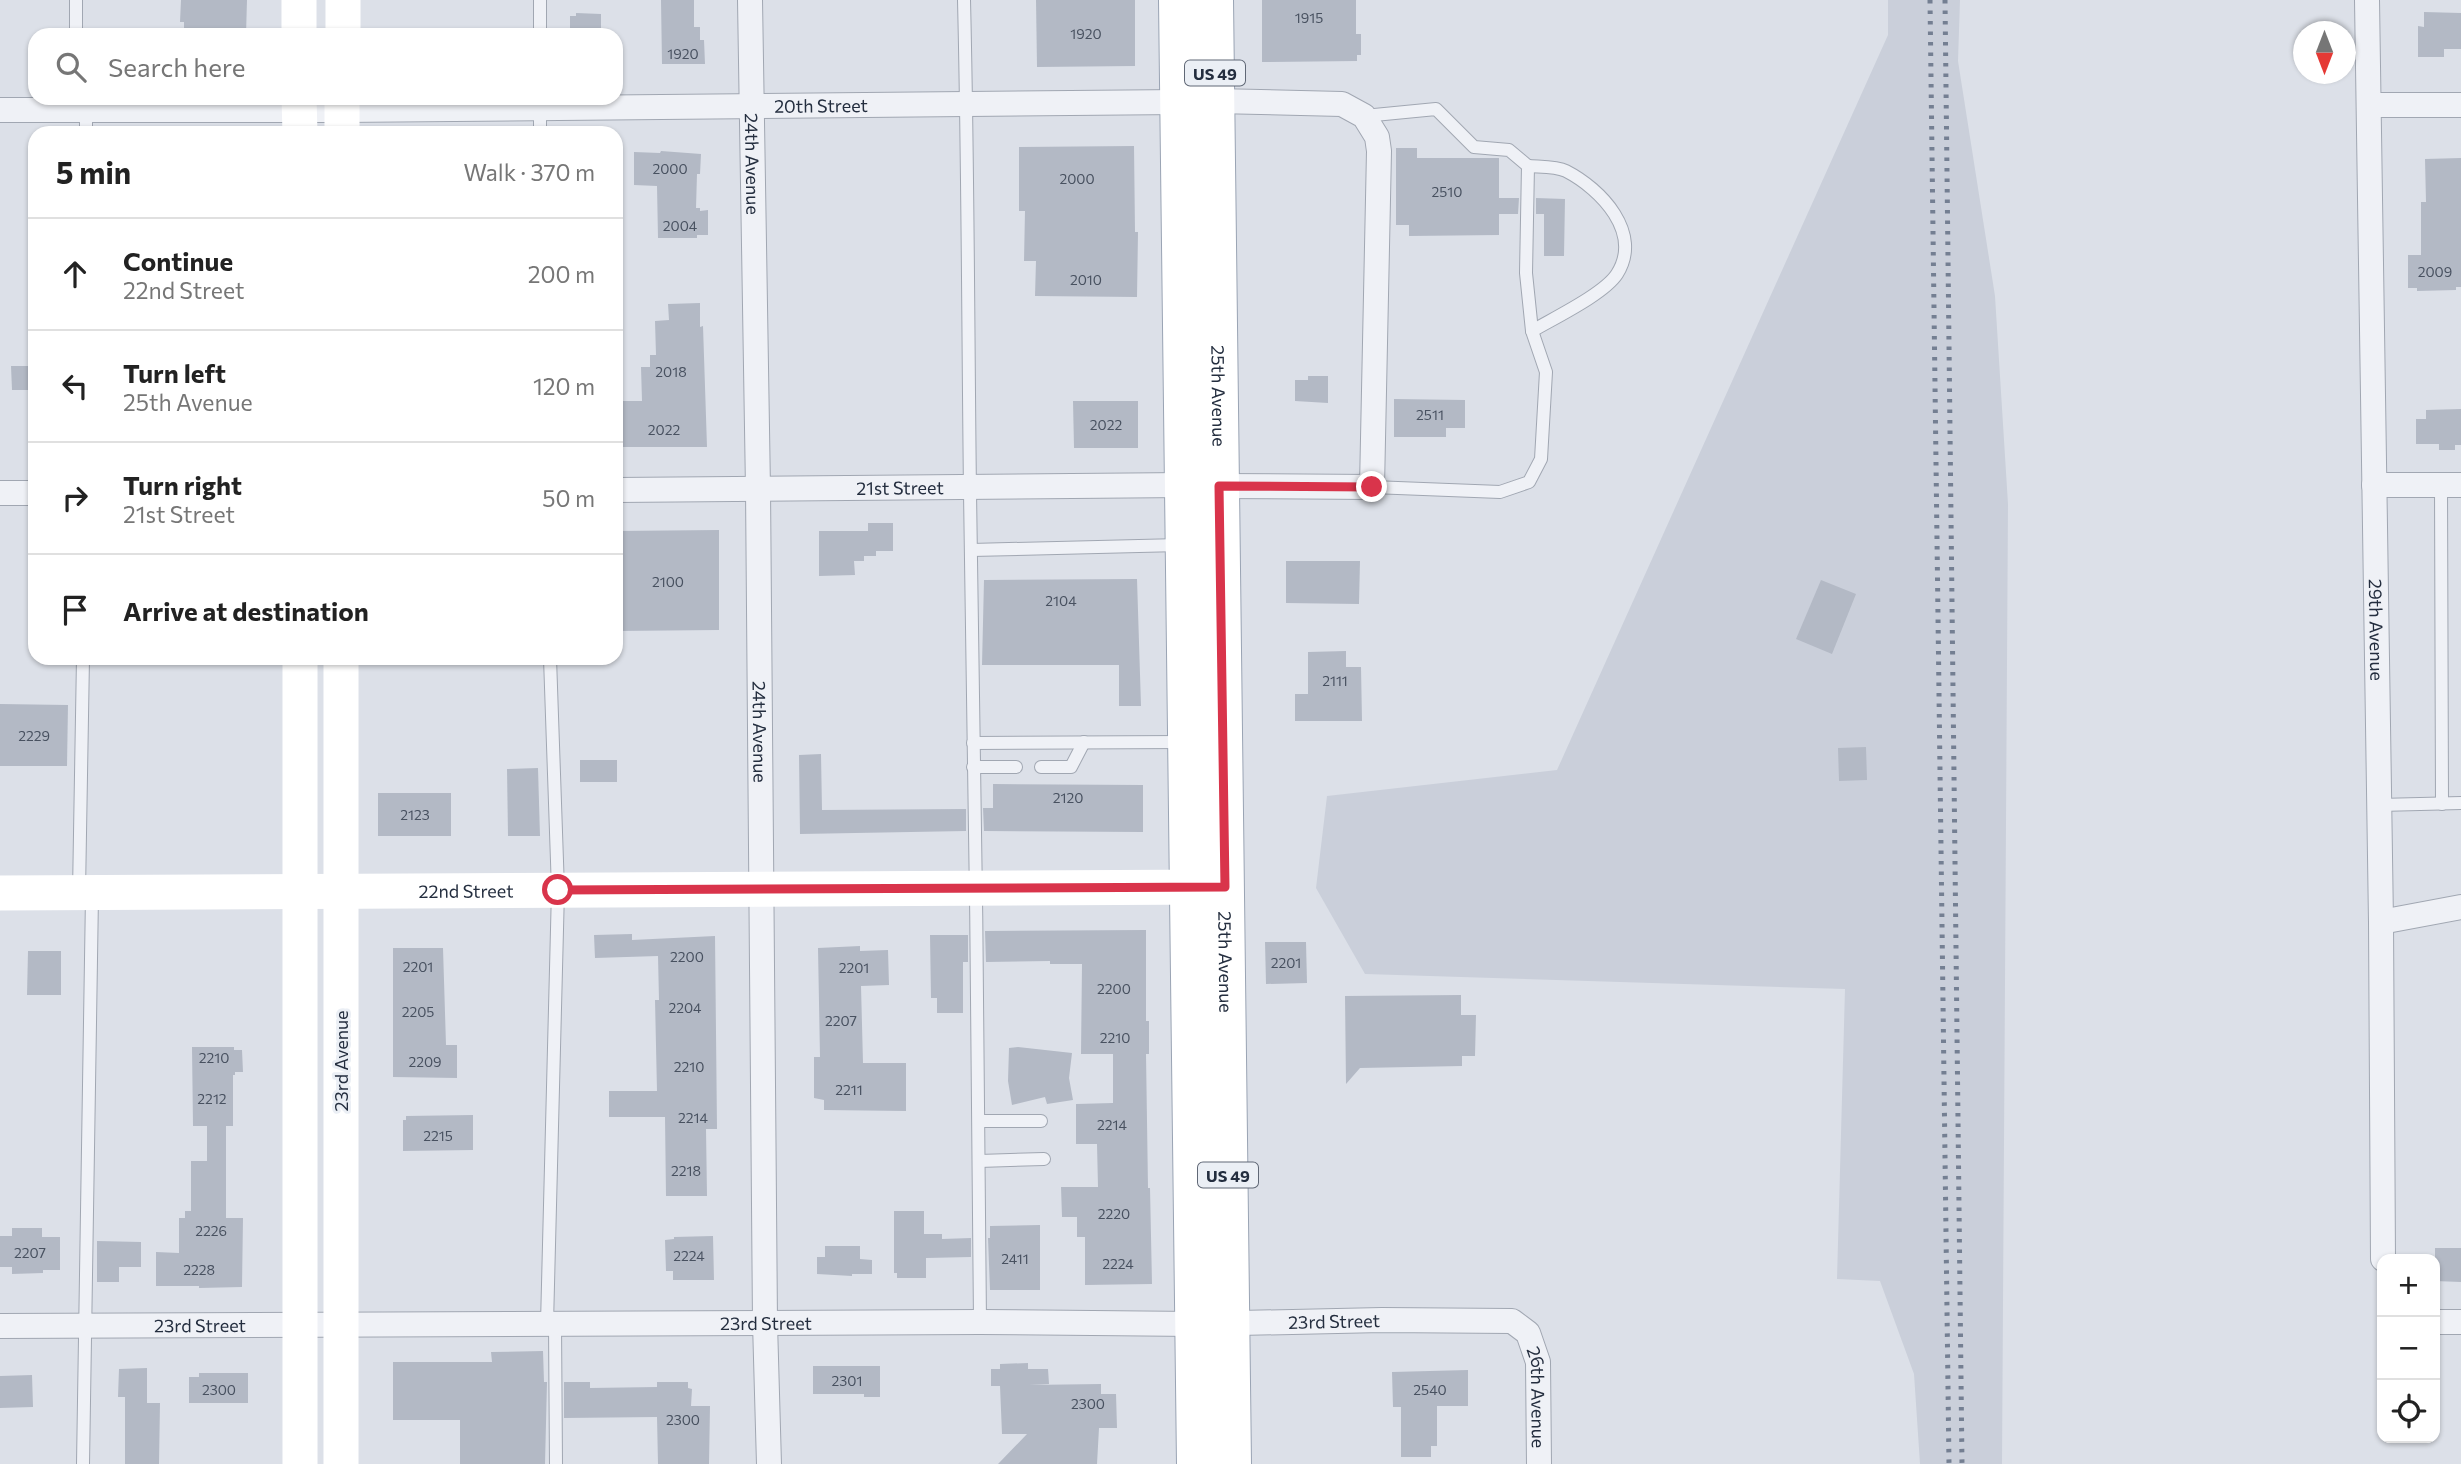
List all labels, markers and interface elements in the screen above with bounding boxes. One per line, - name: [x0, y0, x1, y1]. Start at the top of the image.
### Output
- house number: 1915: [1295, 9, 1323, 26]
- north arrow: [2293, 21, 2356, 84]
- house number: 1920: [1070, 25, 1102, 42]
- search box: [28, 28, 623, 105]
- house number: 1920: [667, 45, 699, 62]
- icon: search: [52, 48, 90, 86]
- text: Search here: [108, 51, 246, 82]
- road number: US 49: [1185, 60, 1245, 86]
- street label: 20th Street: [774, 94, 868, 117]
- street label: 24th Avenue: [741, 113, 765, 215]
- text: 5 min: [56, 153, 131, 190]
- text: Walk · 370 m: [464, 158, 595, 186]
- house number: 2000: [652, 160, 688, 177]
- house number: 2000: [1059, 170, 1095, 187]
- house number: 2510: [1432, 183, 1462, 200]
- house number: 2004: [663, 217, 698, 234]
- text: Continue: [123, 245, 233, 276]
- icon: ahead: [56, 255, 94, 293]
- text: 200 m: [528, 260, 595, 288]
- house number: 2009: [2418, 263, 2452, 280]
- house number: 2010: [1070, 271, 1102, 288]
- text: 22nd Street: [123, 276, 244, 304]
- street label: 25th Avenue: [1207, 345, 1230, 447]
- text: Turn left: [123, 357, 226, 388]
- house number: 2018: [655, 363, 687, 380]
- icon: left: [56, 367, 94, 405]
- text: 120 m: [533, 372, 595, 400]
- text: 25th Avenue: [123, 388, 253, 416]
- house number: 2511: [1416, 406, 1444, 423]
- house number: 2022: [1090, 416, 1122, 433]
- house number: 2022: [648, 421, 680, 438]
- text: Turn right: [123, 469, 242, 500]
- route end: [1356, 471, 1387, 502]
- street label: 21st Street: [856, 476, 944, 499]
- icon: right: [56, 479, 94, 517]
- text: 50 m: [542, 484, 595, 512]
- text: 21st Street: [123, 500, 235, 528]
- house number: 2100: [652, 573, 684, 590]
- street label: 29th Avenue: [2365, 579, 2388, 681]
- icon: arrive: [56, 591, 94, 629]
- house number: 2104: [1045, 592, 1077, 609]
- text: Arrive at destination: [123, 595, 369, 626]
- house number: 2111: [1322, 672, 1348, 689]
- street label: 24th Avenue: [749, 681, 771, 783]
- house number: 2229: [18, 727, 50, 744]
- house number: 2120: [1053, 789, 1083, 806]
- house number: 2123: [400, 806, 430, 823]
- route start: [542, 874, 573, 905]
- street label: 22nd Street: [418, 879, 514, 902]
- street label: 25th Avenue: [1214, 911, 1237, 1013]
- house number: 2200: [670, 948, 704, 965]
- house number: 2201: [1271, 954, 1301, 971]
- house number: 2201: [403, 958, 433, 975]
- house number: 2201: [839, 959, 869, 976]
- house number: 2200: [1097, 980, 1131, 997]
- house number: 2204: [668, 999, 702, 1016]
- house number: 2205: [402, 1003, 434, 1020]
- street label: 23rd Avenue: [330, 1011, 352, 1111]
- house number: 2207: [825, 1012, 857, 1029]
- house number: 2210: [1100, 1029, 1130, 1046]
- house number: 2210: [199, 1049, 229, 1066]
- house number: 2209: [408, 1053, 442, 1070]
- house number: 2210: [674, 1058, 704, 1075]
- house number: 2211: [835, 1081, 863, 1098]
- house number: 2212: [197, 1090, 227, 1107]
- house number: 2214: [678, 1109, 709, 1126]
- house number: 2214: [1097, 1116, 1128, 1133]
- house number: 2215: [423, 1127, 453, 1144]
- house number: 2218: [671, 1162, 701, 1179]
- road number: US 49: [1198, 1162, 1258, 1188]
- house number: 2220: [1098, 1205, 1130, 1222]
- house number: 2226: [195, 1222, 227, 1239]
- house number: 2207: [14, 1244, 46, 1261]
- house number: 2224: [673, 1247, 705, 1264]
- house number: 2411: [1001, 1250, 1029, 1267]
- map controls: [2377, 1254, 2440, 1443]
- button: +: [2377, 1254, 2440, 1317]
- house number: 2224: [1102, 1255, 1134, 1272]
- house number: 2228: [183, 1261, 215, 1278]
- street label: 23rd Street: [1288, 1309, 1380, 1333]
- street label: 23rd Street: [720, 1312, 812, 1334]
- street label: 23rd Street: [154, 1314, 246, 1336]
- button: −: [2377, 1317, 2440, 1380]
- street label: 26th Avenue: [1522, 1343, 1550, 1448]
- house number: 2301: [832, 1372, 862, 1389]
- button: locate: [2377, 1380, 2440, 1443]
- house number: 2300: [202, 1381, 236, 1398]
- house number: 2540: [1413, 1381, 1447, 1398]
- house number: 2300: [1071, 1395, 1105, 1412]
- house number: 2300: [666, 1411, 700, 1428]

